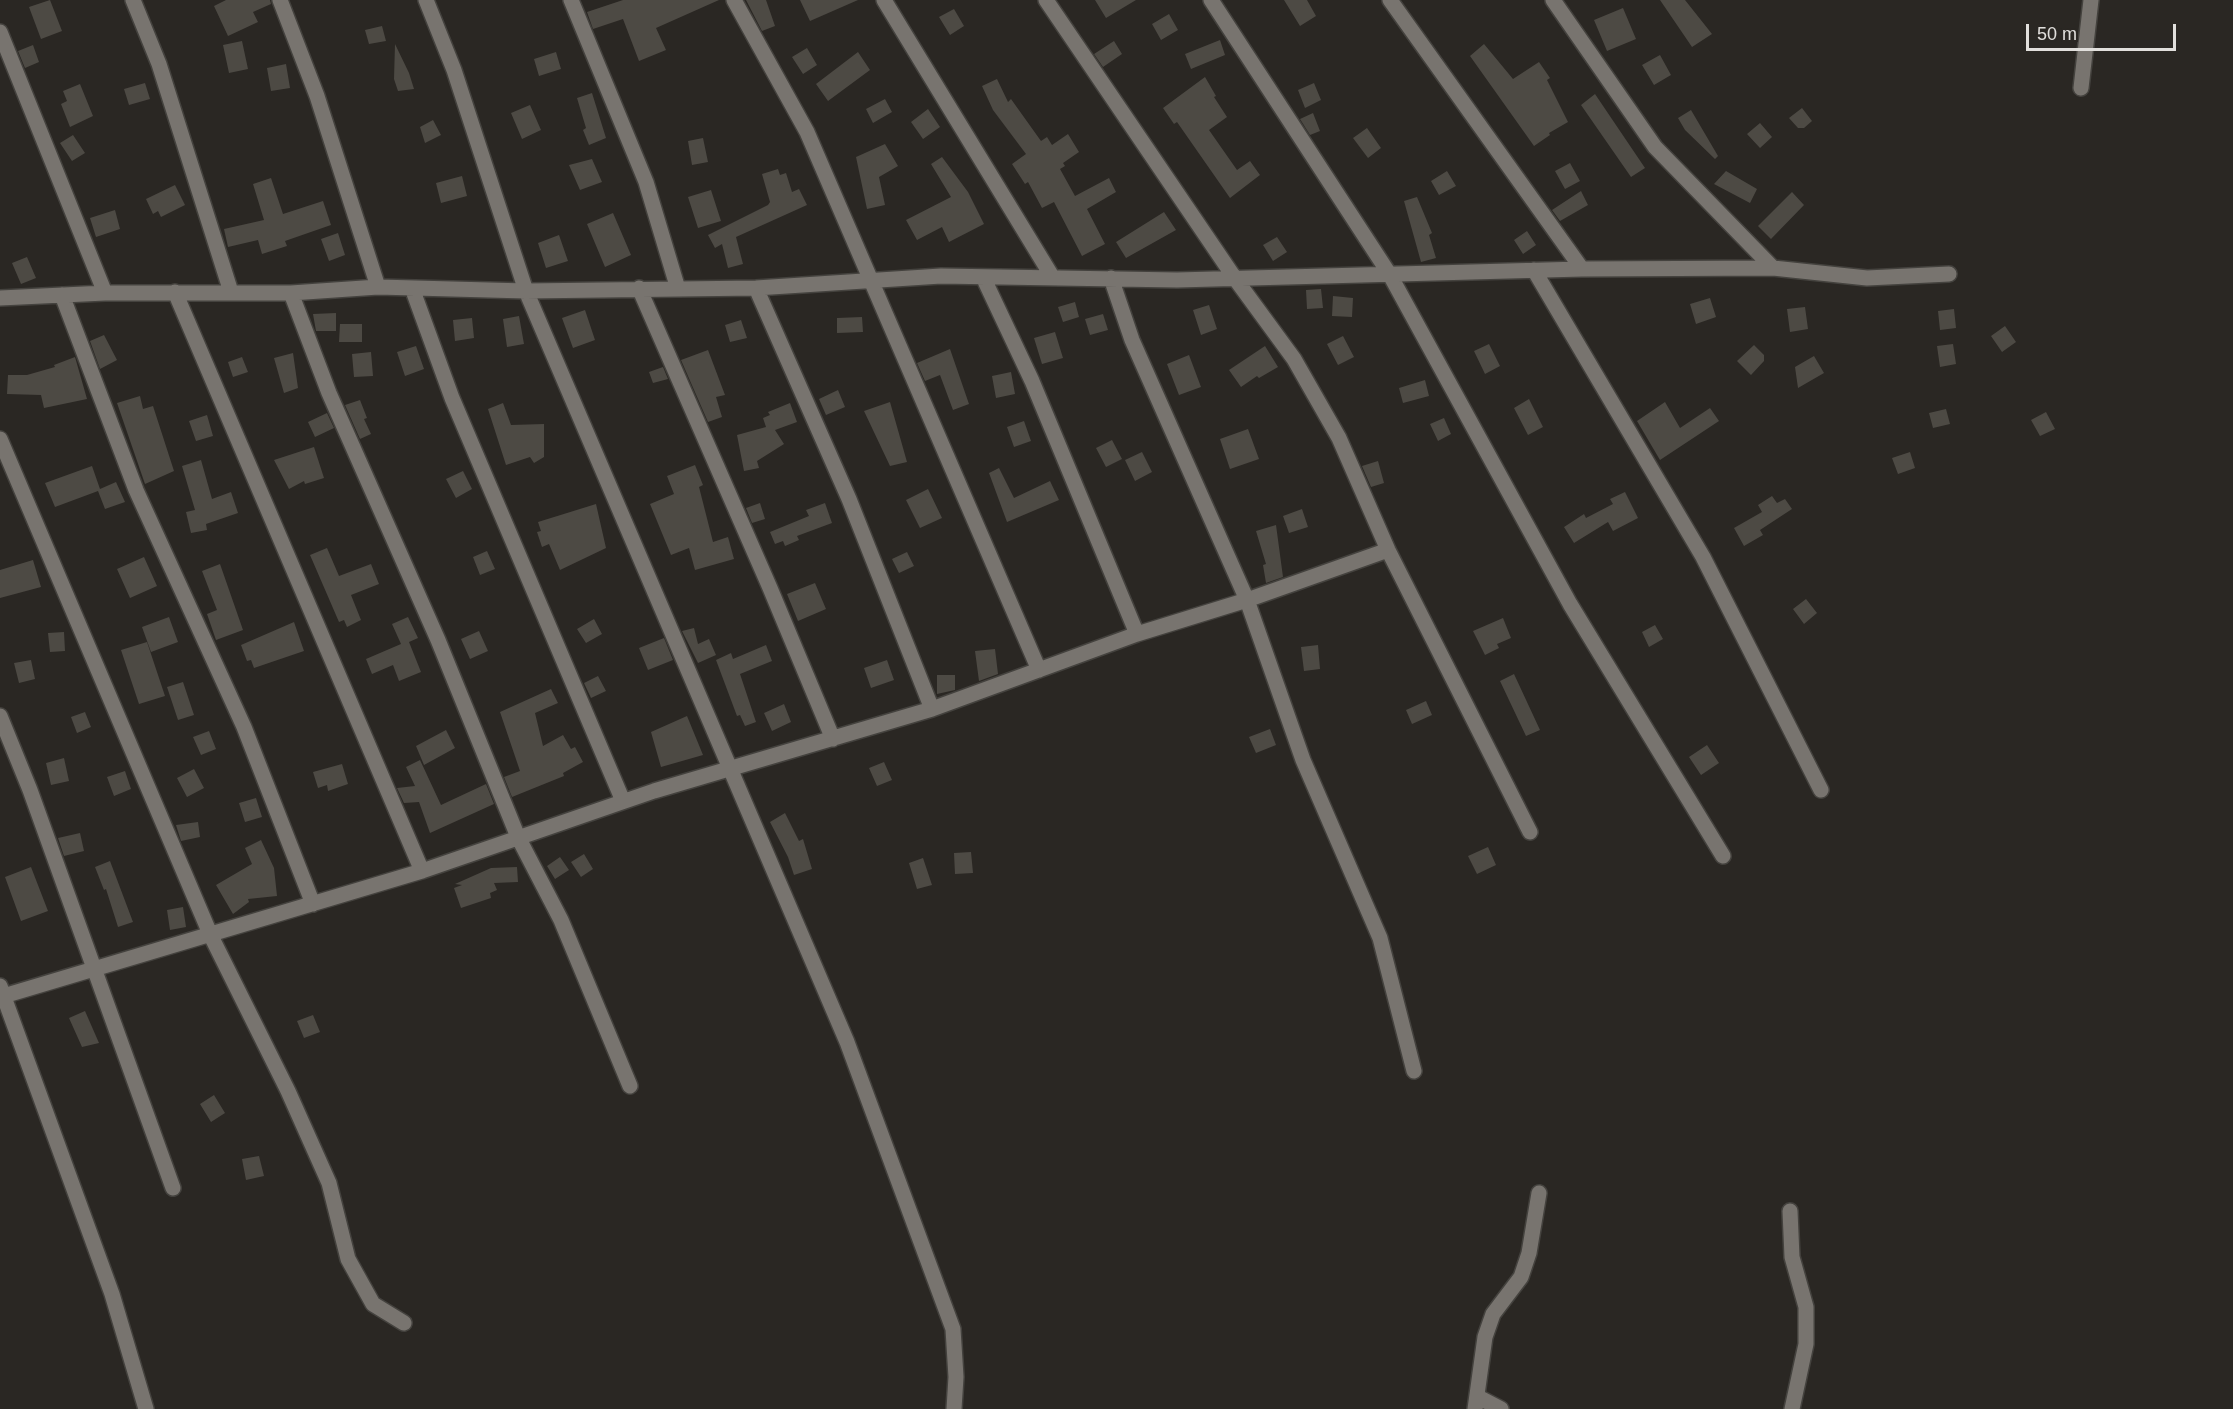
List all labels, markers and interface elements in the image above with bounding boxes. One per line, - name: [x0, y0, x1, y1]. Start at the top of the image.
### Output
- scale bar: [2029, 12, 2179, 50]
- text: 50 m: [2037, 24, 2077, 44]

